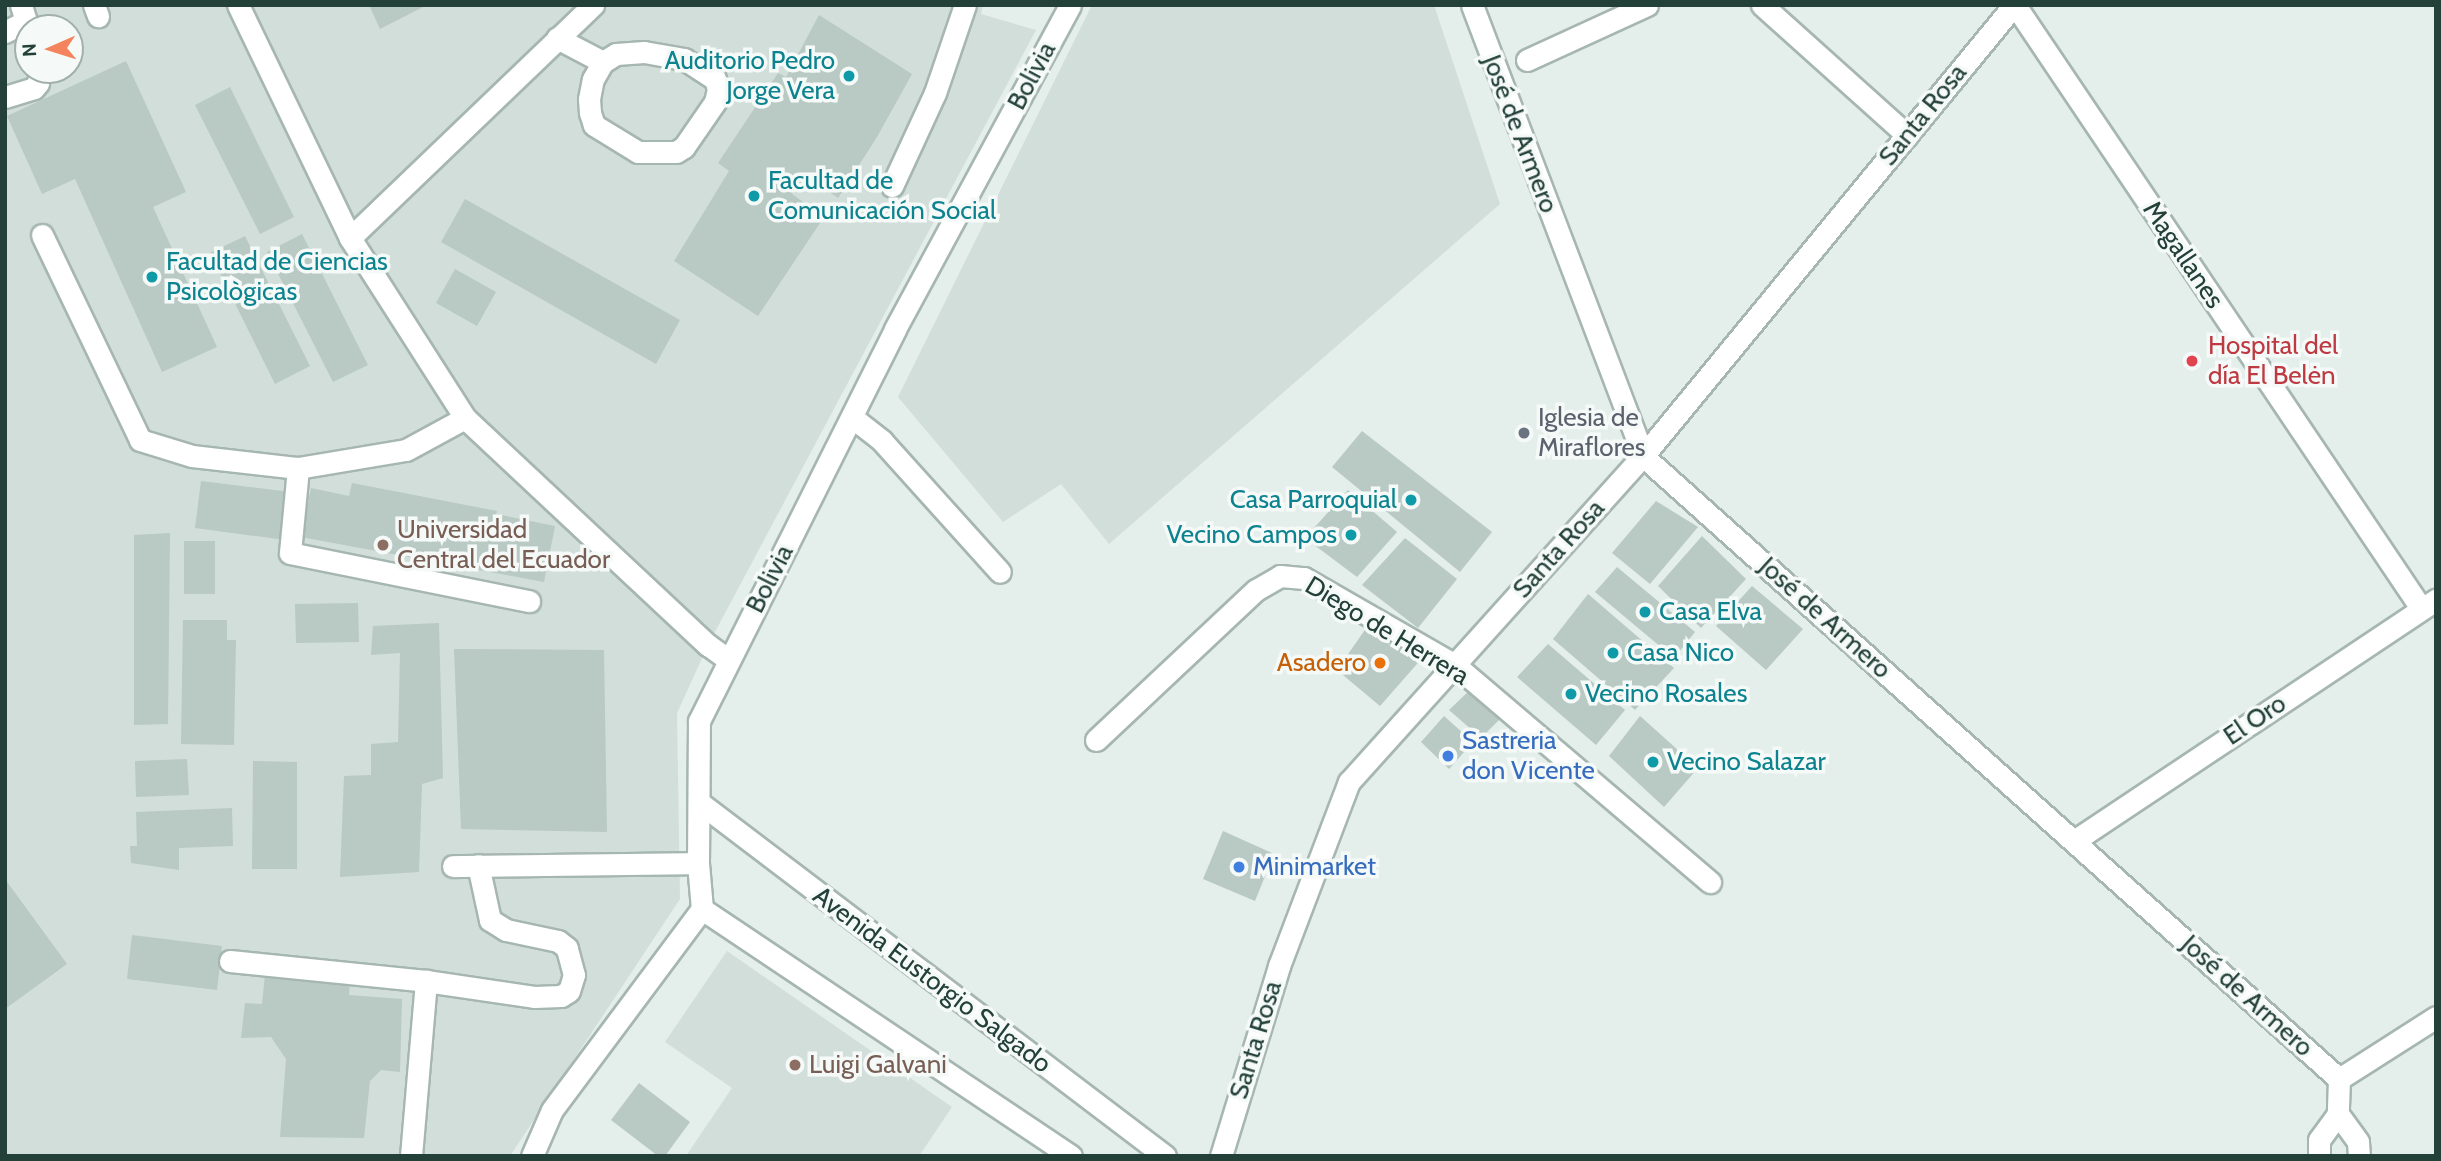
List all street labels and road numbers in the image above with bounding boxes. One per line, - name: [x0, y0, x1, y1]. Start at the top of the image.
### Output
- street label: Bolivia: [1001, 37, 1063, 115]
- street label: José de Armero: [1476, 51, 1564, 217]
- street label: Santa Rosa: [1873, 58, 1973, 172]
- street label: Magallanes: [2136, 196, 2230, 314]
- street label: Santa Rosa: [1507, 493, 1611, 605]
- street label: Bolivia: [740, 540, 800, 618]
- street label: José de Armero: [1753, 551, 1897, 685]
- street label: Diego de Herrera: [1299, 570, 1475, 692]
- street label: El Oro: [2218, 688, 2292, 752]
- street label: Avenida Eustorgio Salgado: [807, 880, 1057, 1080]
- street label: José de Armero: [2175, 929, 2319, 1063]
- street label: Santa Rosa: [1223, 977, 1289, 1103]

